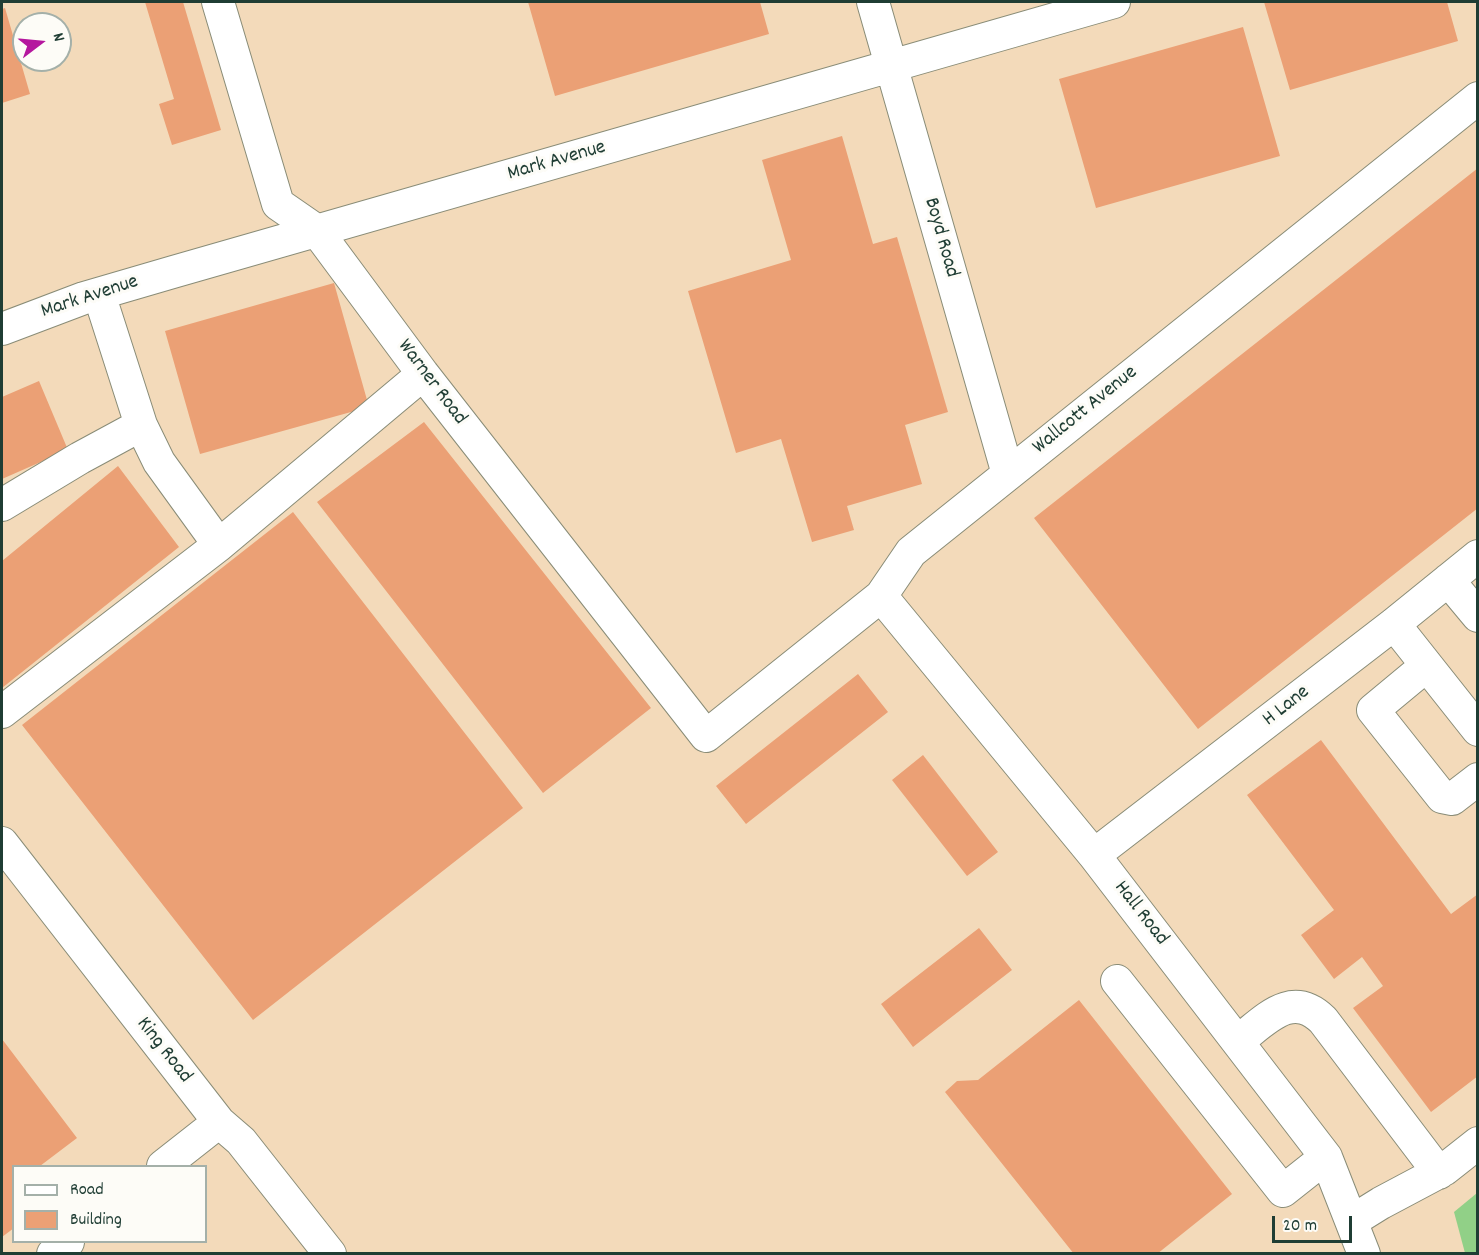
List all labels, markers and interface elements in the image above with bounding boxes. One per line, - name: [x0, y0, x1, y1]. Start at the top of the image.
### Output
- north arrow: [12, 12, 72, 72]
- text: N: [46, 30, 70, 44]
- street label: Mark Avenue: [505, 136, 609, 188]
- street label: Boyd Road: [917, 195, 963, 281]
- street label: Mark Avenue: [38, 270, 142, 326]
- street label: Warner Road: [391, 335, 471, 431]
- street label: Wallcott Avenue: [1029, 361, 1143, 461]
- street label: H Lane: [1258, 681, 1316, 733]
- street label: Hall Road: [1107, 877, 1173, 951]
- street label: King Road: [130, 1013, 196, 1089]
- legend: [12, 1165, 207, 1243]
- text: Road: [70, 1178, 104, 1203]
- scale bar: [1275, 1204, 1354, 1242]
- text: Building: [70, 1208, 122, 1233]
- text: 20 m: [1283, 1214, 1317, 1239]

